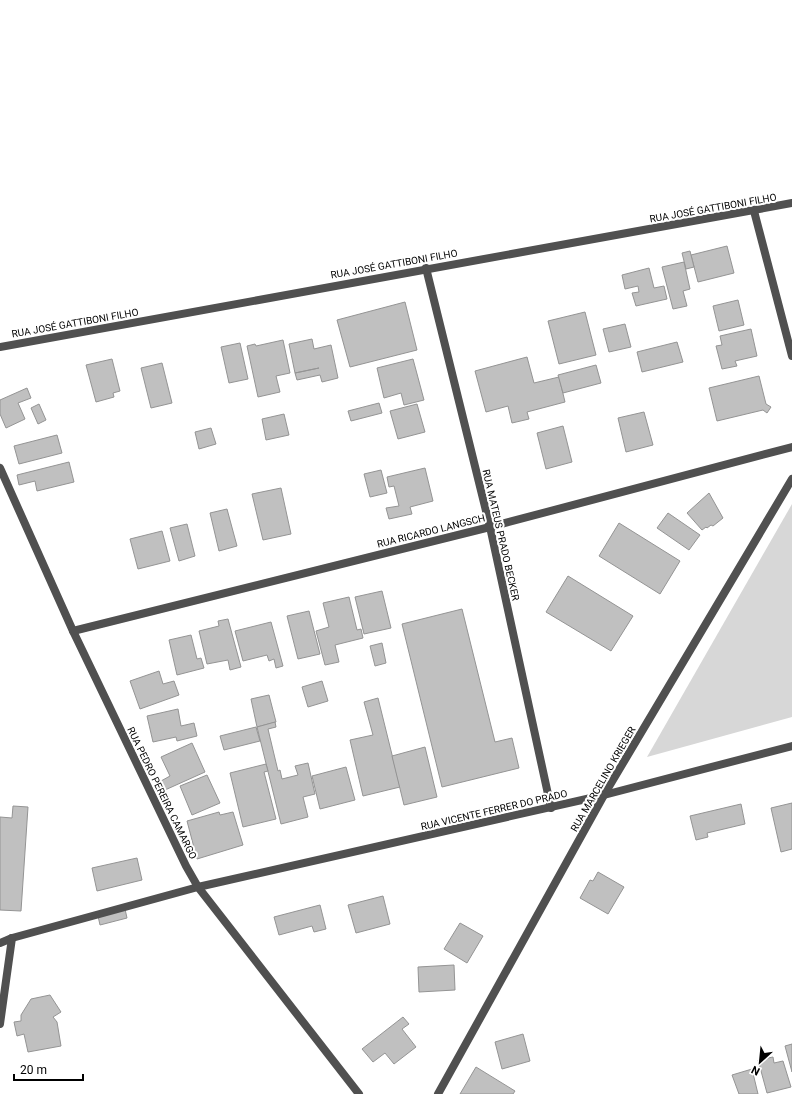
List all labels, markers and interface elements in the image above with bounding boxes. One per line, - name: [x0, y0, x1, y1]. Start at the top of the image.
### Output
- street label: RUA JOSÉ GATTIBONI FILHO: [649, 190, 777, 225]
- street label: RUA JOSÉ GATTIBONI FILHO: [330, 246, 458, 281]
- street label: RUA JOSÉ GATTIBONI FILHO: [11, 305, 139, 340]
- street label: RUA MATEUS PRADO BECKER: [481, 468, 521, 602]
- street label: RUA RICARDO LANGSCH: [376, 512, 486, 550]
- street label: RUA PEDRO PEREIRA CAMARGO: [125, 725, 199, 861]
- street label: RUA MARCELINO KRIEGER: [568, 725, 638, 833]
- street label: RUA VICENTE FERRER DO PRADO: [420, 788, 569, 832]
- north arrow: [740, 1042, 780, 1082]
- scale bar: [14, 1056, 83, 1082]
- text: 20 m: [20, 1063, 47, 1077]
- text: N: [749, 1063, 762, 1078]

